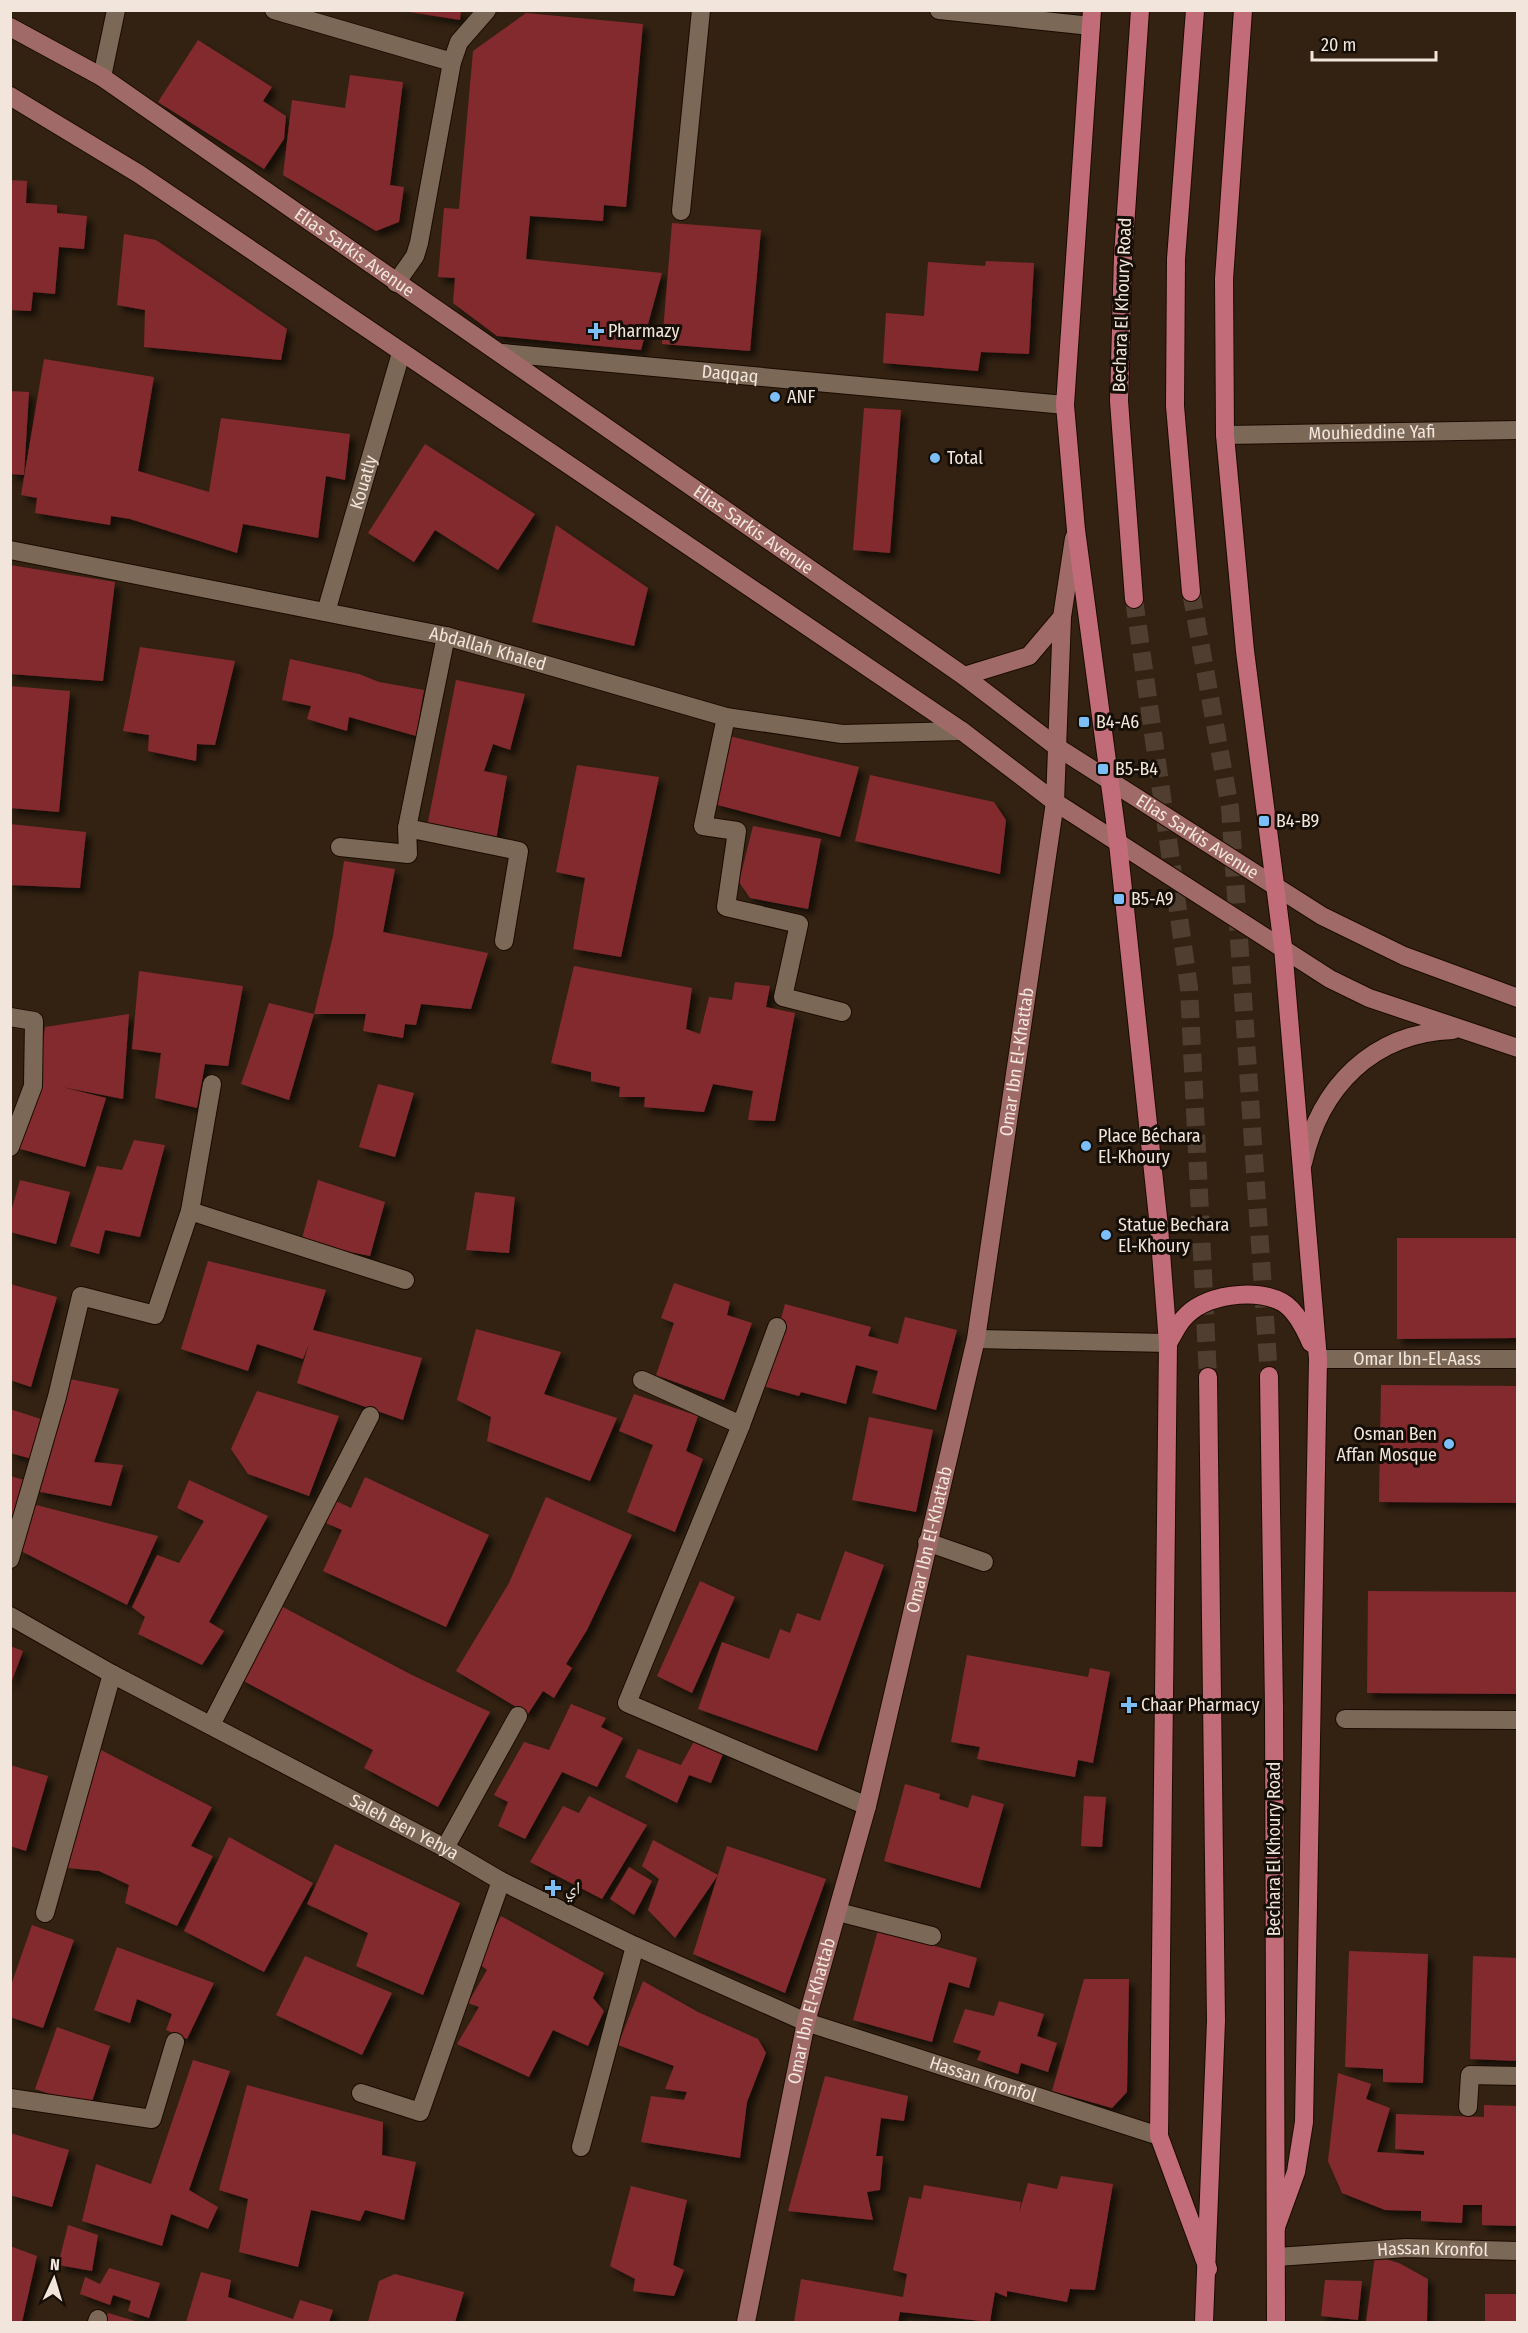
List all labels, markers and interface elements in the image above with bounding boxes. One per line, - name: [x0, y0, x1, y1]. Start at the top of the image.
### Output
- scale bar: [1312, 24, 1436, 62]
- text: 20 m: [1321, 34, 1356, 56]
- street label: Elias Sarkis Avenue: [290, 203, 419, 302]
- street label: Bechara El Khoury Road: [1108, 217, 1136, 393]
- place label: Pharmazy: [608, 320, 679, 342]
- marker: Pharmazy: [589, 324, 603, 338]
- street label: Daqqaq: [701, 360, 759, 388]
- place label: ANF: [787, 386, 815, 408]
- marker: ANF: [768, 390, 782, 404]
- street label: Mouhieddine Yafi: [1308, 420, 1436, 445]
- place label: Total: [947, 447, 983, 469]
- marker: Total: [928, 451, 942, 465]
- street label: Kouatly: [345, 453, 382, 512]
- street label: Elias Sarkis Avenue: [689, 480, 818, 579]
- street label: Abdallah Khaled: [428, 622, 549, 675]
- place label: B4-A6: [1096, 711, 1139, 733]
- marker: B4-A6: [1077, 715, 1091, 729]
- place label: B5-B4: [1115, 758, 1158, 780]
- marker: B5-B4: [1096, 762, 1110, 776]
- street label: Elias Sarkis Avenue: [1132, 789, 1263, 884]
- place label: B4-B9: [1276, 810, 1319, 832]
- marker: B4-B9: [1257, 814, 1271, 828]
- place label: B5-A9: [1131, 888, 1173, 910]
- marker: B5-A9: [1112, 892, 1126, 906]
- street label: Omar Ibn El-Khattab: [995, 986, 1039, 1138]
- place label: Place Béchara El-Khoury: [1098, 1125, 1201, 1168]
- marker: Place Béchara El-Khoury: [1079, 1139, 1093, 1153]
- place label: Statue Bechara El-Khoury: [1118, 1214, 1229, 1257]
- marker: Statue Bechara El-Khoury: [1099, 1228, 1113, 1242]
- street label: Omar Ibn-El-Aass: [1353, 1348, 1481, 1370]
- place label: Osman Ben Affan Mosque: [1336, 1423, 1437, 1466]
- marker: Osman Ben Affan Mosque: [1442, 1437, 1456, 1451]
- street label: Omar Ibn El-Khattab: [901, 1464, 957, 1615]
- place label: Chaar Pharmacy: [1141, 1694, 1260, 1716]
- marker: Chaar Pharmacy: [1122, 1698, 1136, 1712]
- street label: Bechara El Khoury Road: [1263, 1762, 1285, 1936]
- street label: Saleh Ben Yehya: [346, 1789, 463, 1865]
- place label: اي: [565, 1877, 580, 1903]
- marker: اي: [546, 1881, 560, 1895]
- street label: Omar Ibn El-Khattab: [783, 1935, 840, 2086]
- street label: Hassan Kronfol: [927, 2052, 1039, 2107]
- street label: Hassan Kronfol: [1376, 2237, 1489, 2261]
- north arrow: [24, 2249, 84, 2309]
- text: N: [50, 2255, 60, 2274]

